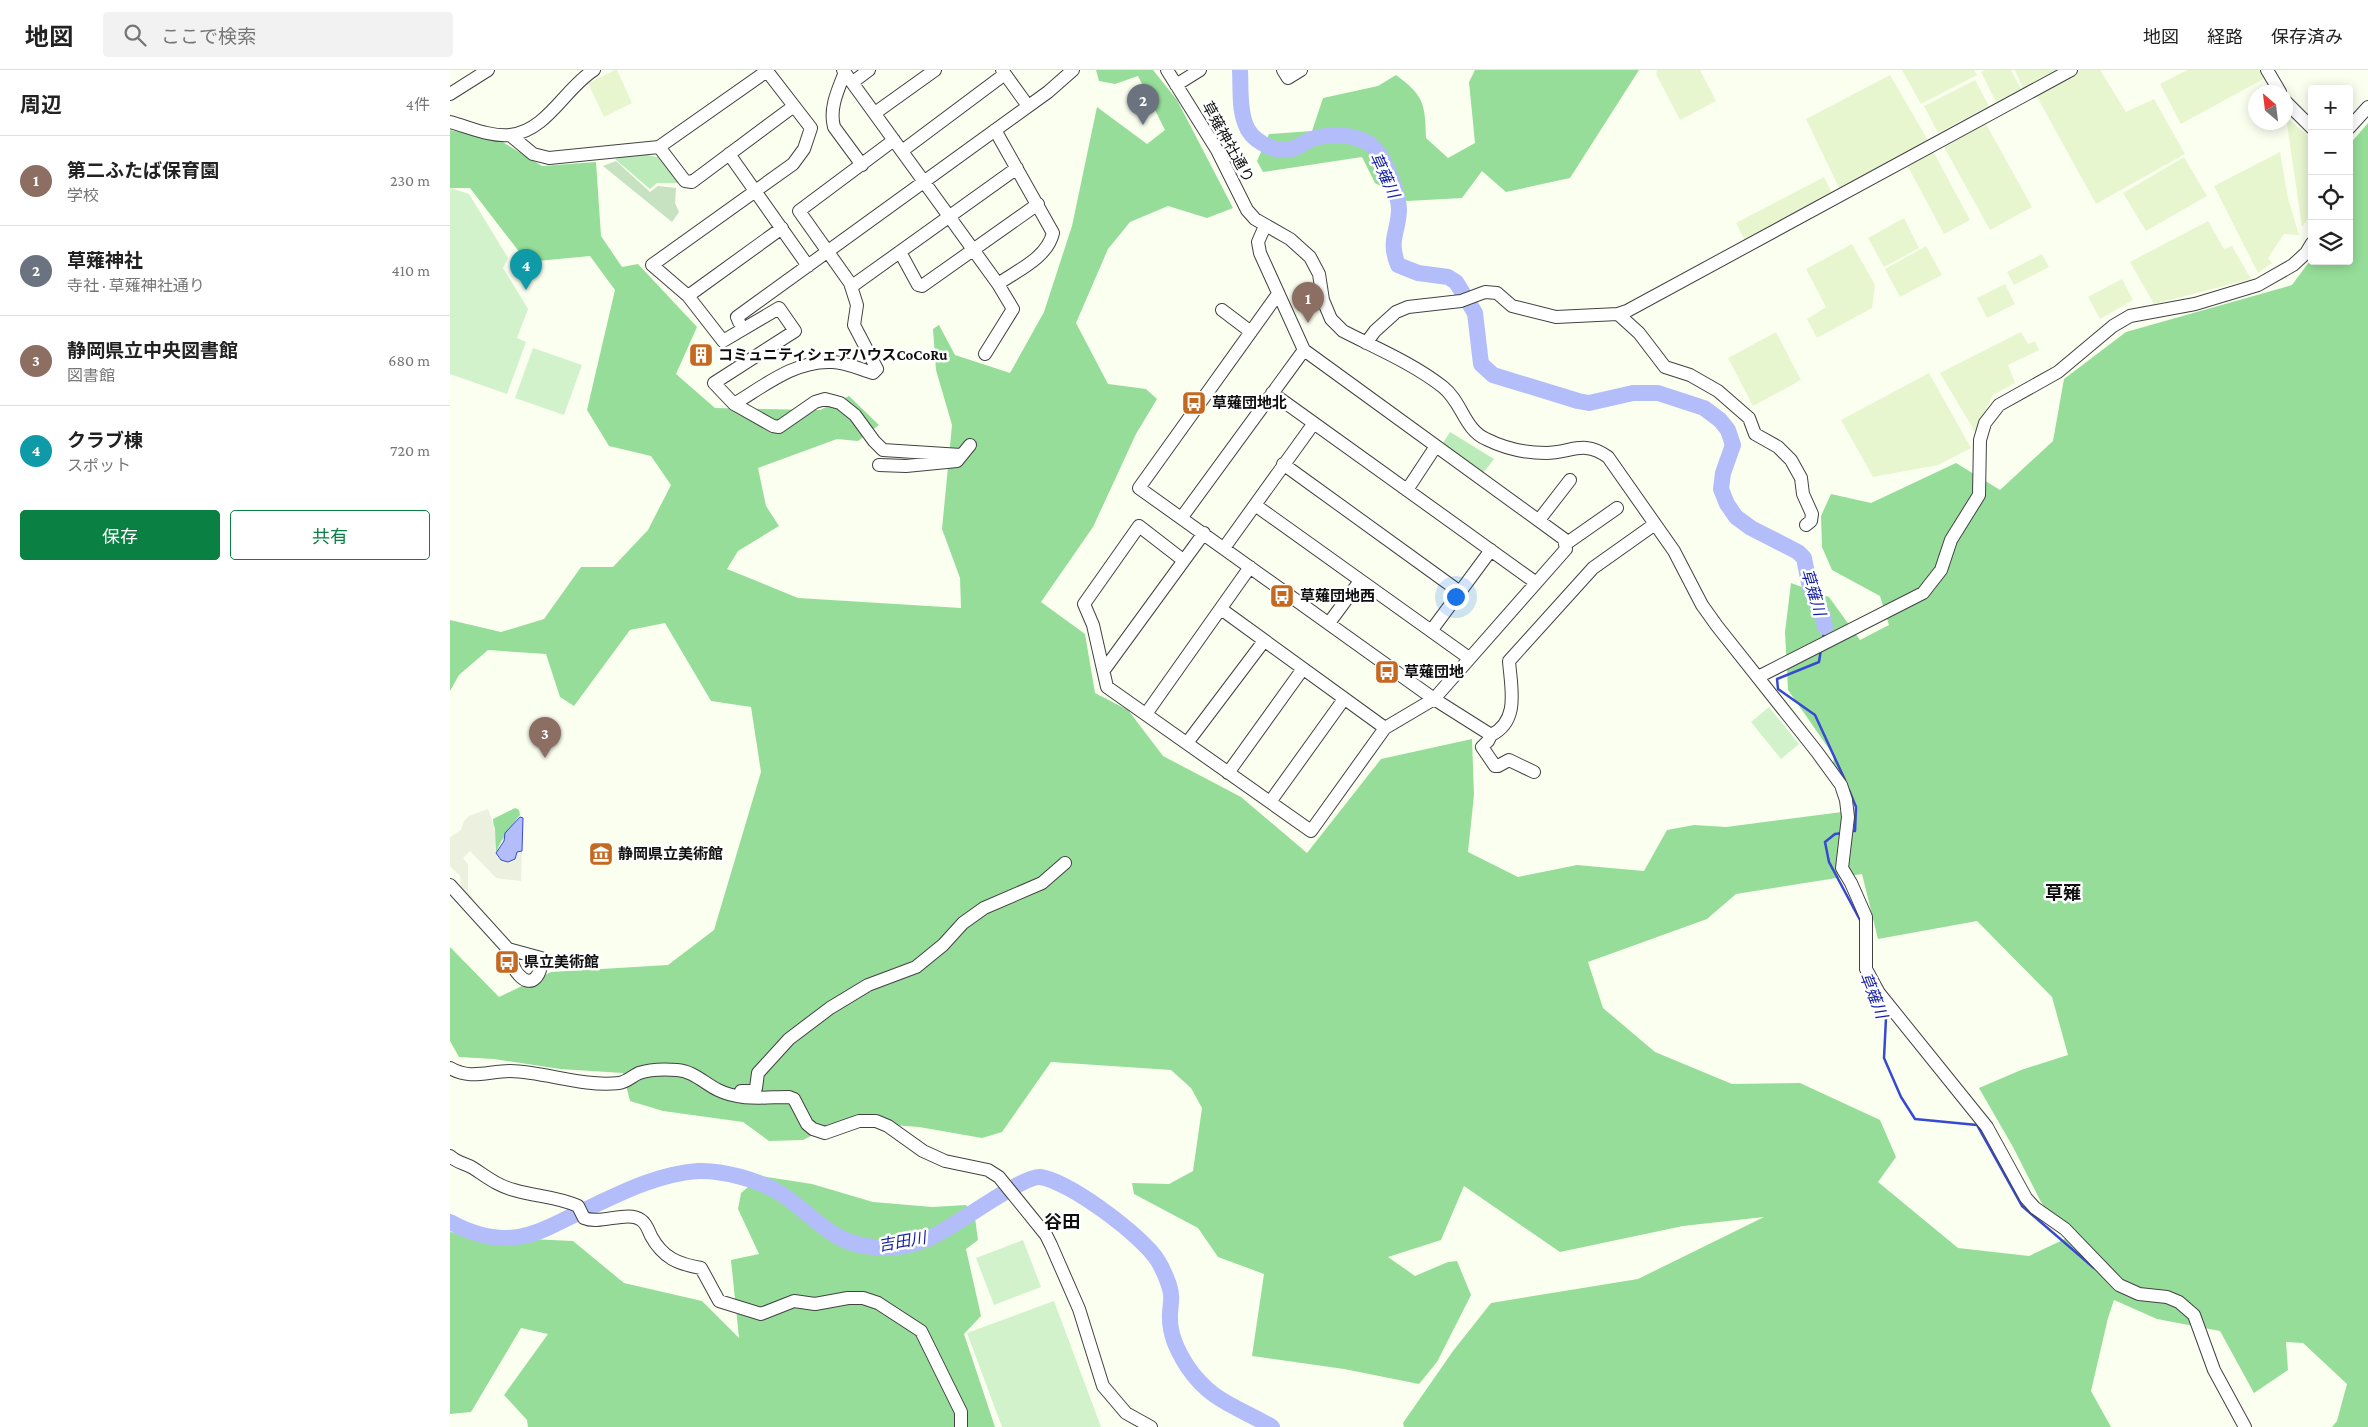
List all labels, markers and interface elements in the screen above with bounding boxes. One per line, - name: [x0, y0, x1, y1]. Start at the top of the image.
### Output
- search box: [103, 12, 453, 57]
- icon: search: [121, 21, 149, 49]
- text: 地図: [25, 23, 73, 50]
- text: ここで検索: [161, 26, 256, 47]
- text: 地図: [2143, 27, 2179, 47]
- text: 経路: [2207, 27, 2243, 47]
- text: 保存済み: [2271, 27, 2343, 47]
- pin: 2: [1127, 84, 1159, 125]
- north arrow: [2248, 85, 2293, 130]
- map controls: [2308, 85, 2353, 265]
- button: +: [2308, 85, 2353, 130]
- text: 周辺: [20, 93, 62, 117]
- text: 4件: [406, 96, 430, 113]
- street label: 草薙神社通り: [1199, 99, 1257, 185]
- button: −: [2308, 130, 2353, 175]
- water label: 草薙川: [1367, 150, 1403, 202]
- text: 第二ふたば保育園: [67, 160, 219, 181]
- text: 1: [33, 172, 39, 189]
- text: 230 m: [390, 172, 430, 189]
- button: locate: [2308, 175, 2353, 220]
- text: 学校: [67, 187, 99, 204]
- button: layers: [2308, 220, 2353, 265]
- pin: 4: [510, 249, 542, 290]
- text: 草薙神社: [67, 250, 143, 271]
- text: 2: [32, 262, 40, 279]
- text: 410 m: [392, 262, 430, 279]
- text: 寺社 · 草薙神社通り: [67, 277, 205, 294]
- pin: 1: [1292, 282, 1324, 323]
- text: 静岡県立中央図書館: [67, 340, 238, 361]
- building icon: コミュニティシェアハウスCoCoRu: [688, 342, 714, 368]
- place label: コミュニティシェアハウスCoCoRu: [718, 347, 948, 363]
- text: 3: [32, 352, 40, 369]
- text: 680 m: [388, 352, 430, 369]
- text: 図書館: [67, 367, 115, 384]
- bus stop icon: 草薙団地北: [1181, 390, 1207, 416]
- place label: 草薙団地北: [1212, 395, 1287, 411]
- text: クラブ棟: [67, 430, 143, 451]
- text: 4: [32, 442, 40, 459]
- text: 720 m: [390, 442, 430, 459]
- text: スポット: [67, 457, 131, 474]
- button: 保存: [20, 510, 220, 560]
- button: 共有: [230, 510, 430, 560]
- water label: 草薙川: [1798, 567, 1829, 619]
- bus stop icon: 草薙団地西: [1269, 583, 1295, 609]
- your location: [1443, 584, 1469, 610]
- place label: 草薙団地西: [1300, 588, 1375, 604]
- bus stop icon: 草薙団地: [1374, 659, 1400, 685]
- place label: 草薙団地: [1404, 664, 1464, 680]
- pin: 3: [529, 717, 561, 758]
- museum icon: 静岡県立美術館: [588, 841, 614, 867]
- place label: 静岡県立美術館: [618, 846, 723, 862]
- district label: 草薙: [2045, 883, 2081, 903]
- bus stop icon: 県立美術館: [494, 949, 520, 975]
- place label: 県立美術館: [524, 954, 599, 970]
- water label: 草薙川: [1857, 970, 1891, 1022]
- district label: 谷田: [1044, 1212, 1080, 1232]
- water label: 吉田川: [877, 1229, 929, 1254]

